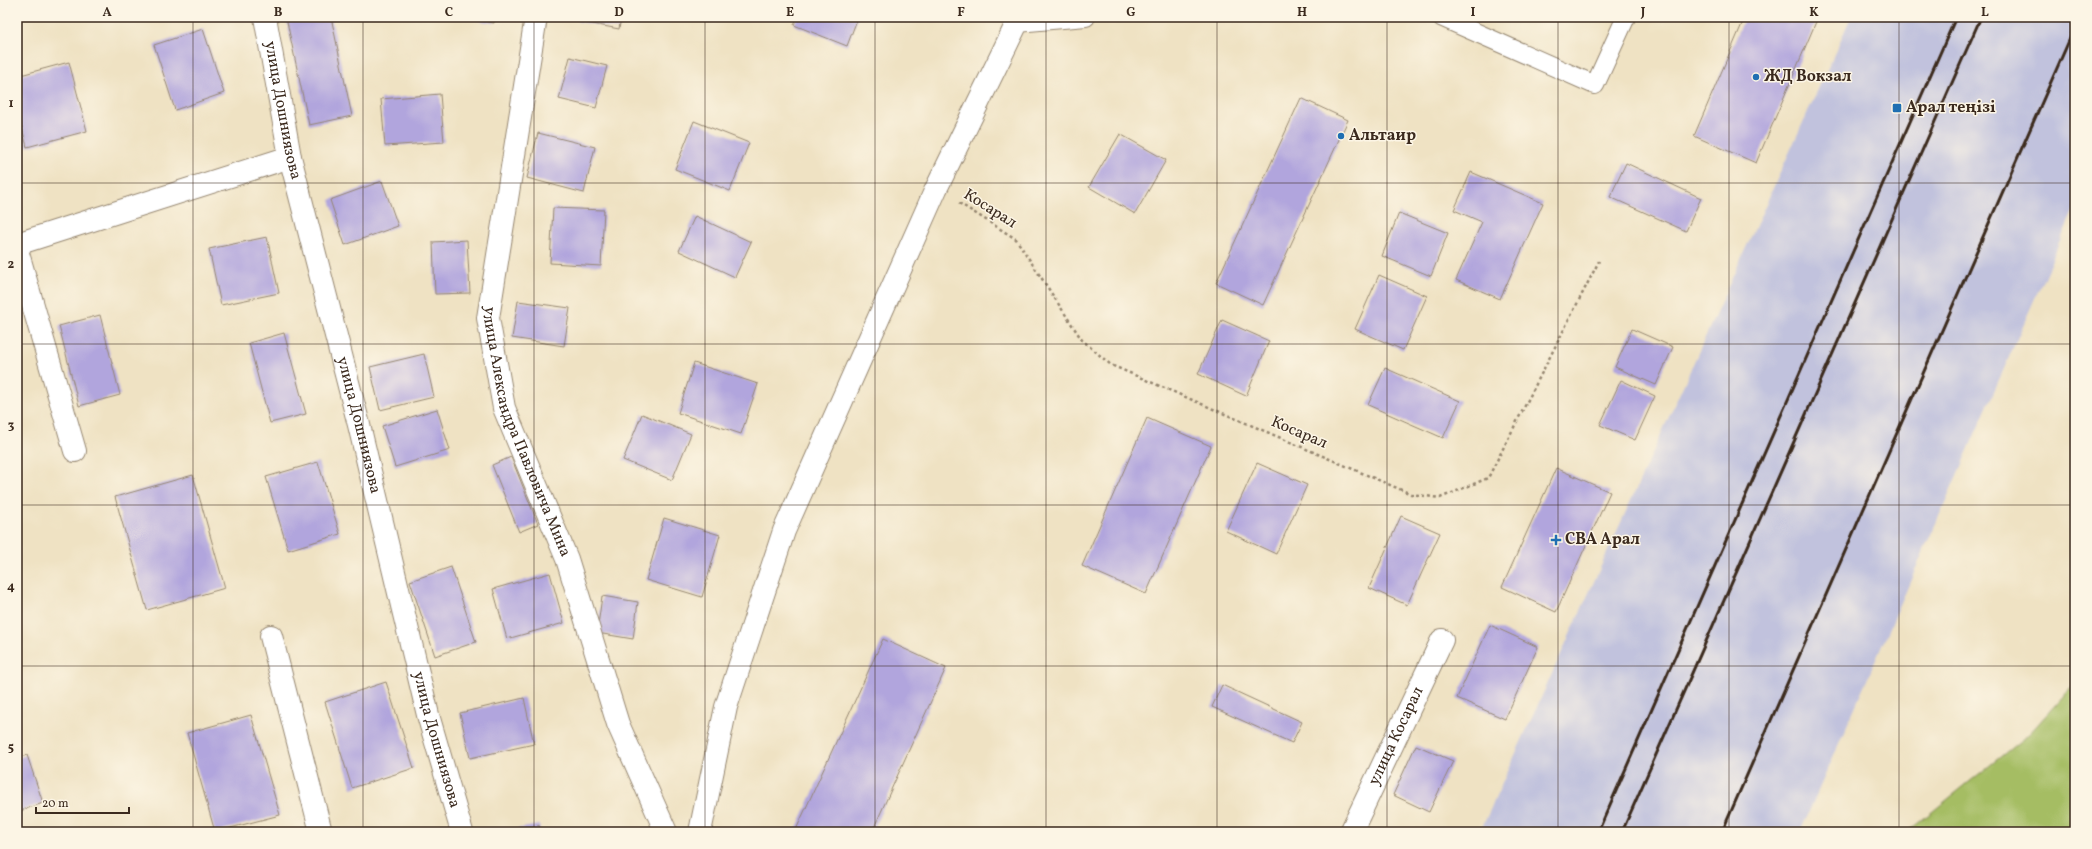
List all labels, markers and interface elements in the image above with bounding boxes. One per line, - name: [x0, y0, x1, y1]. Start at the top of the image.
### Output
- text: A: [102, 4, 112, 22]
- text: B: [274, 4, 283, 22]
- text: C: [445, 4, 453, 22]
- text: D: [614, 4, 624, 22]
- text: E: [786, 4, 794, 22]
- text: F: [957, 4, 965, 22]
- text: G: [1126, 4, 1136, 22]
- text: H: [1297, 4, 1307, 22]
- text: I: [1471, 4, 1476, 22]
- text: J: [1640, 4, 1646, 22]
- text: K: [1809, 4, 1819, 22]
- text: L: [1981, 4, 1989, 22]
- street label: улица Дошниязова: [259, 39, 306, 182]
- place label: ЖД Вокзал: [1764, 66, 1851, 88]
- marker: ЖД Вокзал: [1751, 72, 1761, 82]
- text: 1: [8, 95, 14, 113]
- place label: Арал теңізі: [1906, 97, 1996, 119]
- marker: Арал теңізі: [1891, 102, 1903, 114]
- place label: Альтаир: [1349, 125, 1416, 147]
- marker: Альтаир: [1336, 131, 1346, 141]
- street label: Косарал: [959, 184, 1021, 234]
- text: 2: [8, 256, 15, 274]
- street label: улица Александра Павловича Мина: [477, 305, 576, 560]
- street label: улица Дошниязова: [331, 354, 386, 496]
- street label: Косарал: [1267, 411, 1331, 455]
- text: 3: [8, 417, 15, 435]
- place label: СВА Арал: [1565, 529, 1640, 551]
- marker: СВА Арал: [1550, 534, 1562, 546]
- text: 4: [7, 578, 15, 596]
- street label: улица Дошниязова: [407, 669, 465, 811]
- street label: улица Косарал: [1364, 683, 1429, 789]
- text: 5: [8, 739, 14, 757]
- scale bar: [36, 789, 129, 815]
- text: 20 m: [42, 796, 69, 812]

